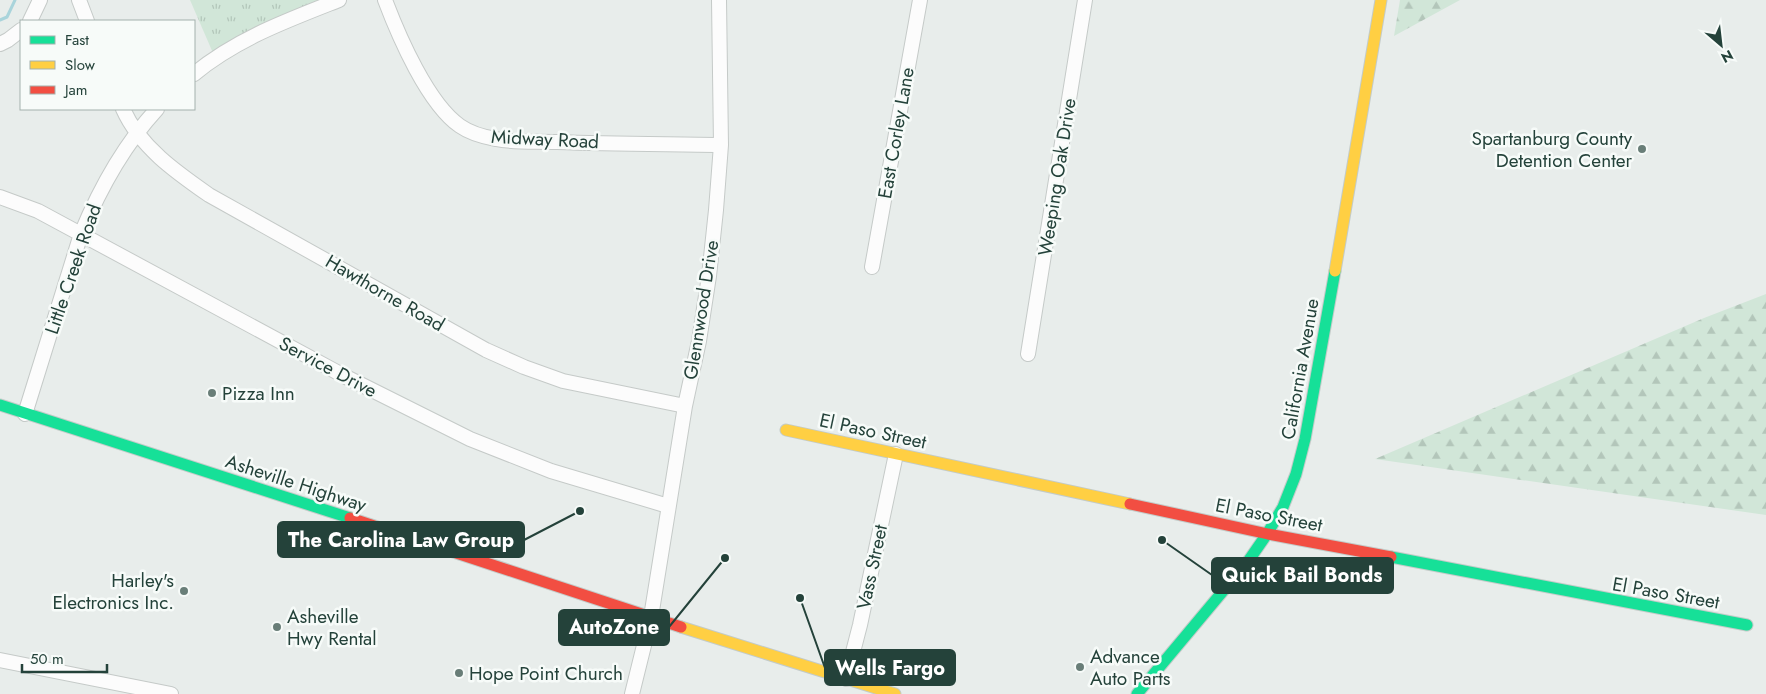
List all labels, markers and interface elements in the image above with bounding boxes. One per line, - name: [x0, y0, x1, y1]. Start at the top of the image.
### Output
- legend: [20, 20, 195, 110]
- north arrow: [1696, 20, 1746, 70]
- text: Fast: [65, 29, 89, 51]
- text: N: [1717, 45, 1737, 68]
- text: Slow: [65, 54, 96, 76]
- street label: East Corley Lane: [871, 65, 921, 201]
- text: Jam: [63, 79, 88, 101]
- street label: Weeping Oak Drive: [1031, 96, 1083, 258]
- street label: Midway Road: [490, 123, 600, 155]
- place label: Spartanburg County Detention Center: [1472, 125, 1633, 174]
- marker: Spartanburg County Detention Center: [1636, 143, 1648, 155]
- street label: Little Creek Road: [38, 200, 108, 338]
- street label: Glennwood Drive: [677, 238, 725, 382]
- street label: Hawthorne Road: [320, 248, 450, 338]
- street label: California Avenue: [1274, 296, 1326, 442]
- street label: Service Drive: [274, 330, 382, 404]
- place label: Pizza Inn: [222, 380, 295, 407]
- marker: Pizza Inn: [206, 387, 218, 399]
- street label: El Paso Street: [817, 407, 929, 456]
- street label: Asheville Highway: [222, 447, 371, 519]
- street label: El Paso Street: [1213, 491, 1325, 539]
- callout: The Carolina Law Group: [278, 522, 524, 557]
- street label: Vass Street: [850, 522, 894, 612]
- text: The Carolina Law Group: [288, 526, 514, 555]
- callout: Quick Bail Bonds: [1212, 558, 1393, 593]
- text: Quick Bail Bonds: [1222, 561, 1382, 590]
- place label: Harley's Electronics Inc.: [52, 567, 174, 616]
- street label: El Paso Street: [1610, 570, 1722, 616]
- marker: Harley's Electronics Inc.: [178, 585, 190, 597]
- place label: Asheville Hwy Rental: [287, 603, 377, 652]
- callout: AutoZone: [559, 610, 669, 645]
- text: AutoZone: [568, 613, 659, 642]
- marker: Asheville Hwy Rental: [271, 621, 283, 633]
- scale bar: [22, 642, 108, 674]
- place label: Advance Auto Parts: [1090, 643, 1171, 692]
- text: 50 m: [30, 648, 64, 670]
- callout: Wells Fargo: [825, 650, 955, 685]
- text: Wells Fargo: [835, 654, 945, 683]
- place label: Hope Point Church: [469, 660, 623, 687]
- marker: Advance Auto Parts: [1074, 661, 1086, 673]
- marker: Hope Point Church: [453, 667, 465, 679]

